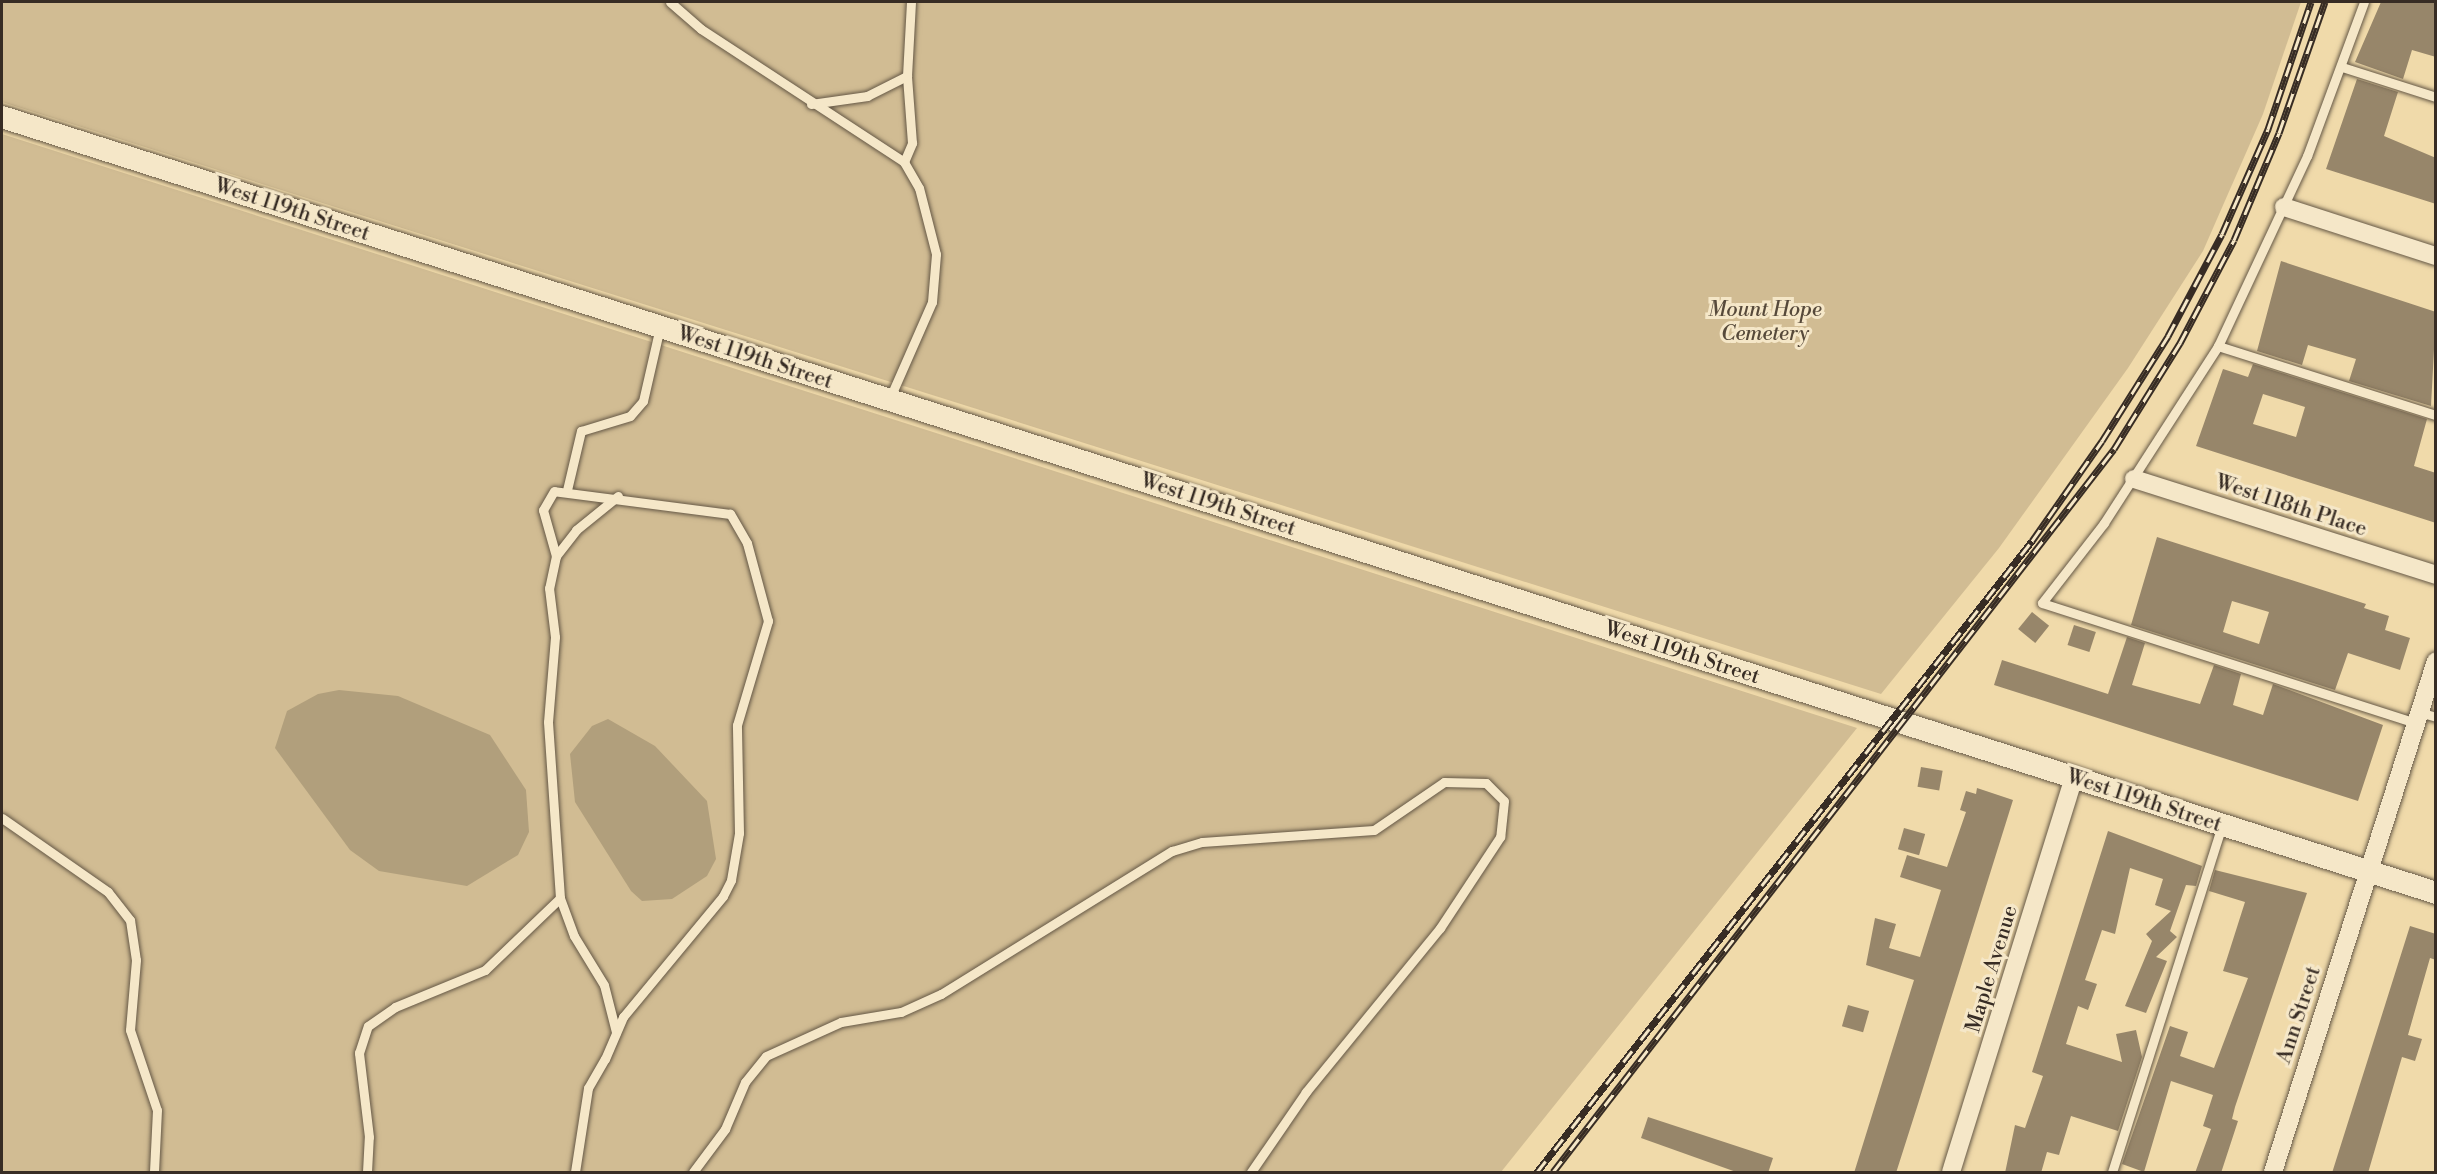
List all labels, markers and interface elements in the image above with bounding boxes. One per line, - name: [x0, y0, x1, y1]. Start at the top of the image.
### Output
- street label: West 119th Street: [211, 173, 373, 247]
- park label: Mount Hope Cemetery: [1708, 297, 1822, 347]
- street label: West 119th Street: [674, 321, 836, 395]
- street label: West 119th Street: [1137, 468, 1299, 542]
- street label: West 118th Place: [2212, 470, 2370, 542]
- street label: West 119th Street: [1601, 616, 1763, 690]
- street label: West 119th Street: [2063, 764, 2225, 838]
- street label: Maple Avenue: [1961, 902, 2023, 1036]
- street label: Ann Street: [2271, 963, 2327, 1067]

